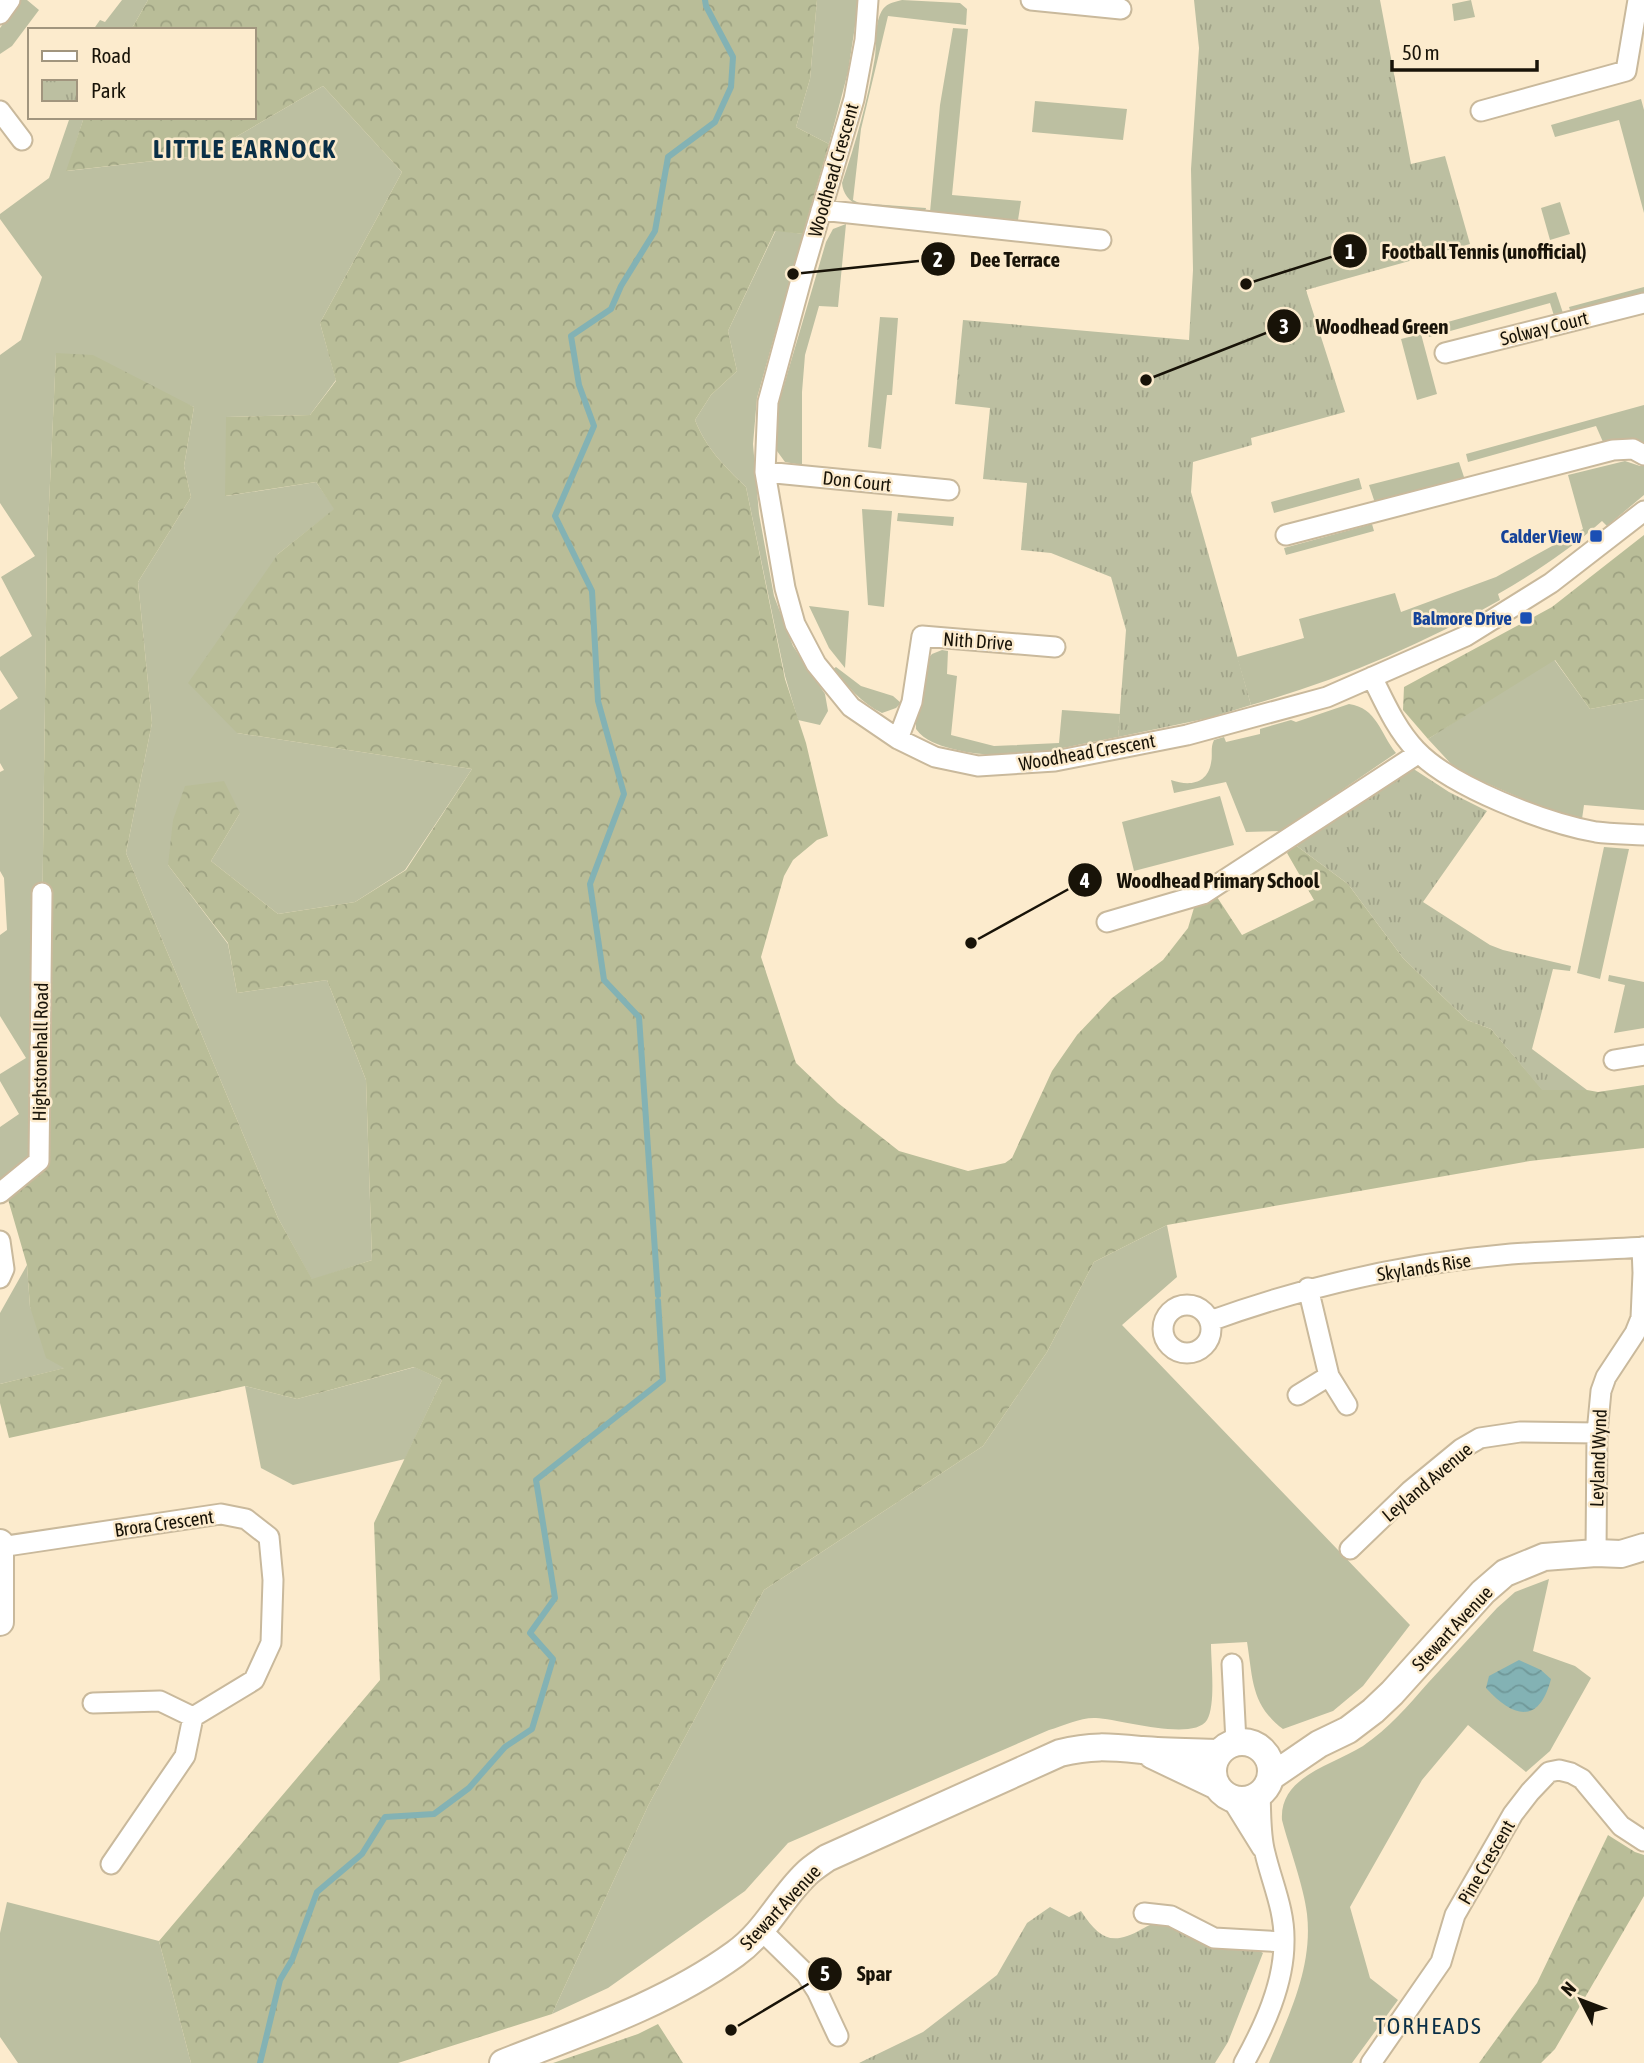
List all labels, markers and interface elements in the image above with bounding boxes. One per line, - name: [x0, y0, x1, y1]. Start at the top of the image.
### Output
- legend: [28, 28, 256, 119]
- scale bar: [1392, 28, 1537, 72]
- text: 50 m: [1402, 40, 1440, 64]
- text: Road: [91, 43, 131, 67]
- text: Park: [91, 78, 126, 102]
- street label: Woodhead Crescent: [803, 101, 863, 239]
- district label: LITTLE EARNOCK: [153, 134, 337, 164]
- callout: Football Tennis (unofficial): [1332, 230, 1600, 272]
- callout: Dee Terrace: [921, 238, 1074, 280]
- text: 1: [1345, 239, 1355, 263]
- text: Football Tennis (unofficial): [1382, 239, 1586, 263]
- text: 2: [933, 247, 943, 271]
- text: Dee Terrace: [970, 247, 1060, 271]
- callout: Woodhead Green: [1267, 305, 1463, 347]
- street label: Solway Court: [1498, 306, 1590, 350]
- text: 3: [1279, 314, 1289, 338]
- text: Woodhead Green: [1314, 314, 1449, 338]
- street label: Don Court: [822, 466, 892, 496]
- place label: Calder View: [1500, 525, 1583, 547]
- marker: Calder View: [1588, 528, 1604, 544]
- place label: Balmore Drive: [1413, 607, 1512, 629]
- marker: Balmore Drive: [1518, 610, 1534, 626]
- street label: Nith Drive: [942, 628, 1014, 654]
- street label: Woodhead Crescent: [1017, 729, 1157, 775]
- callout: Woodhead Primary School: [1067, 859, 1333, 901]
- text: 4: [1079, 868, 1090, 892]
- text: Woodhead Primary School: [1116, 868, 1320, 892]
- street label: Highstonehall Road: [28, 983, 52, 1121]
- street label: Skylands Rise: [1375, 1249, 1473, 1285]
- street label: Leyland Wynd: [1585, 1409, 1611, 1507]
- street label: Leyland Avenue: [1377, 1438, 1477, 1526]
- street label: Brora Crescent: [113, 1505, 215, 1541]
- street label: Stewart Avenue: [1407, 1581, 1497, 1675]
- street label: Pine Crescent: [1453, 1816, 1519, 1908]
- street label: Stewart Avenue: [735, 1860, 825, 1954]
- callout: Spar: [807, 1953, 905, 1995]
- text: 5: [820, 1961, 830, 1985]
- text: Spar: [857, 1961, 892, 1985]
- north arrow: [1546, 1965, 1616, 2035]
- text: N: [1556, 1977, 1580, 2000]
- district label: TORHEADS: [1375, 2013, 1483, 2039]

